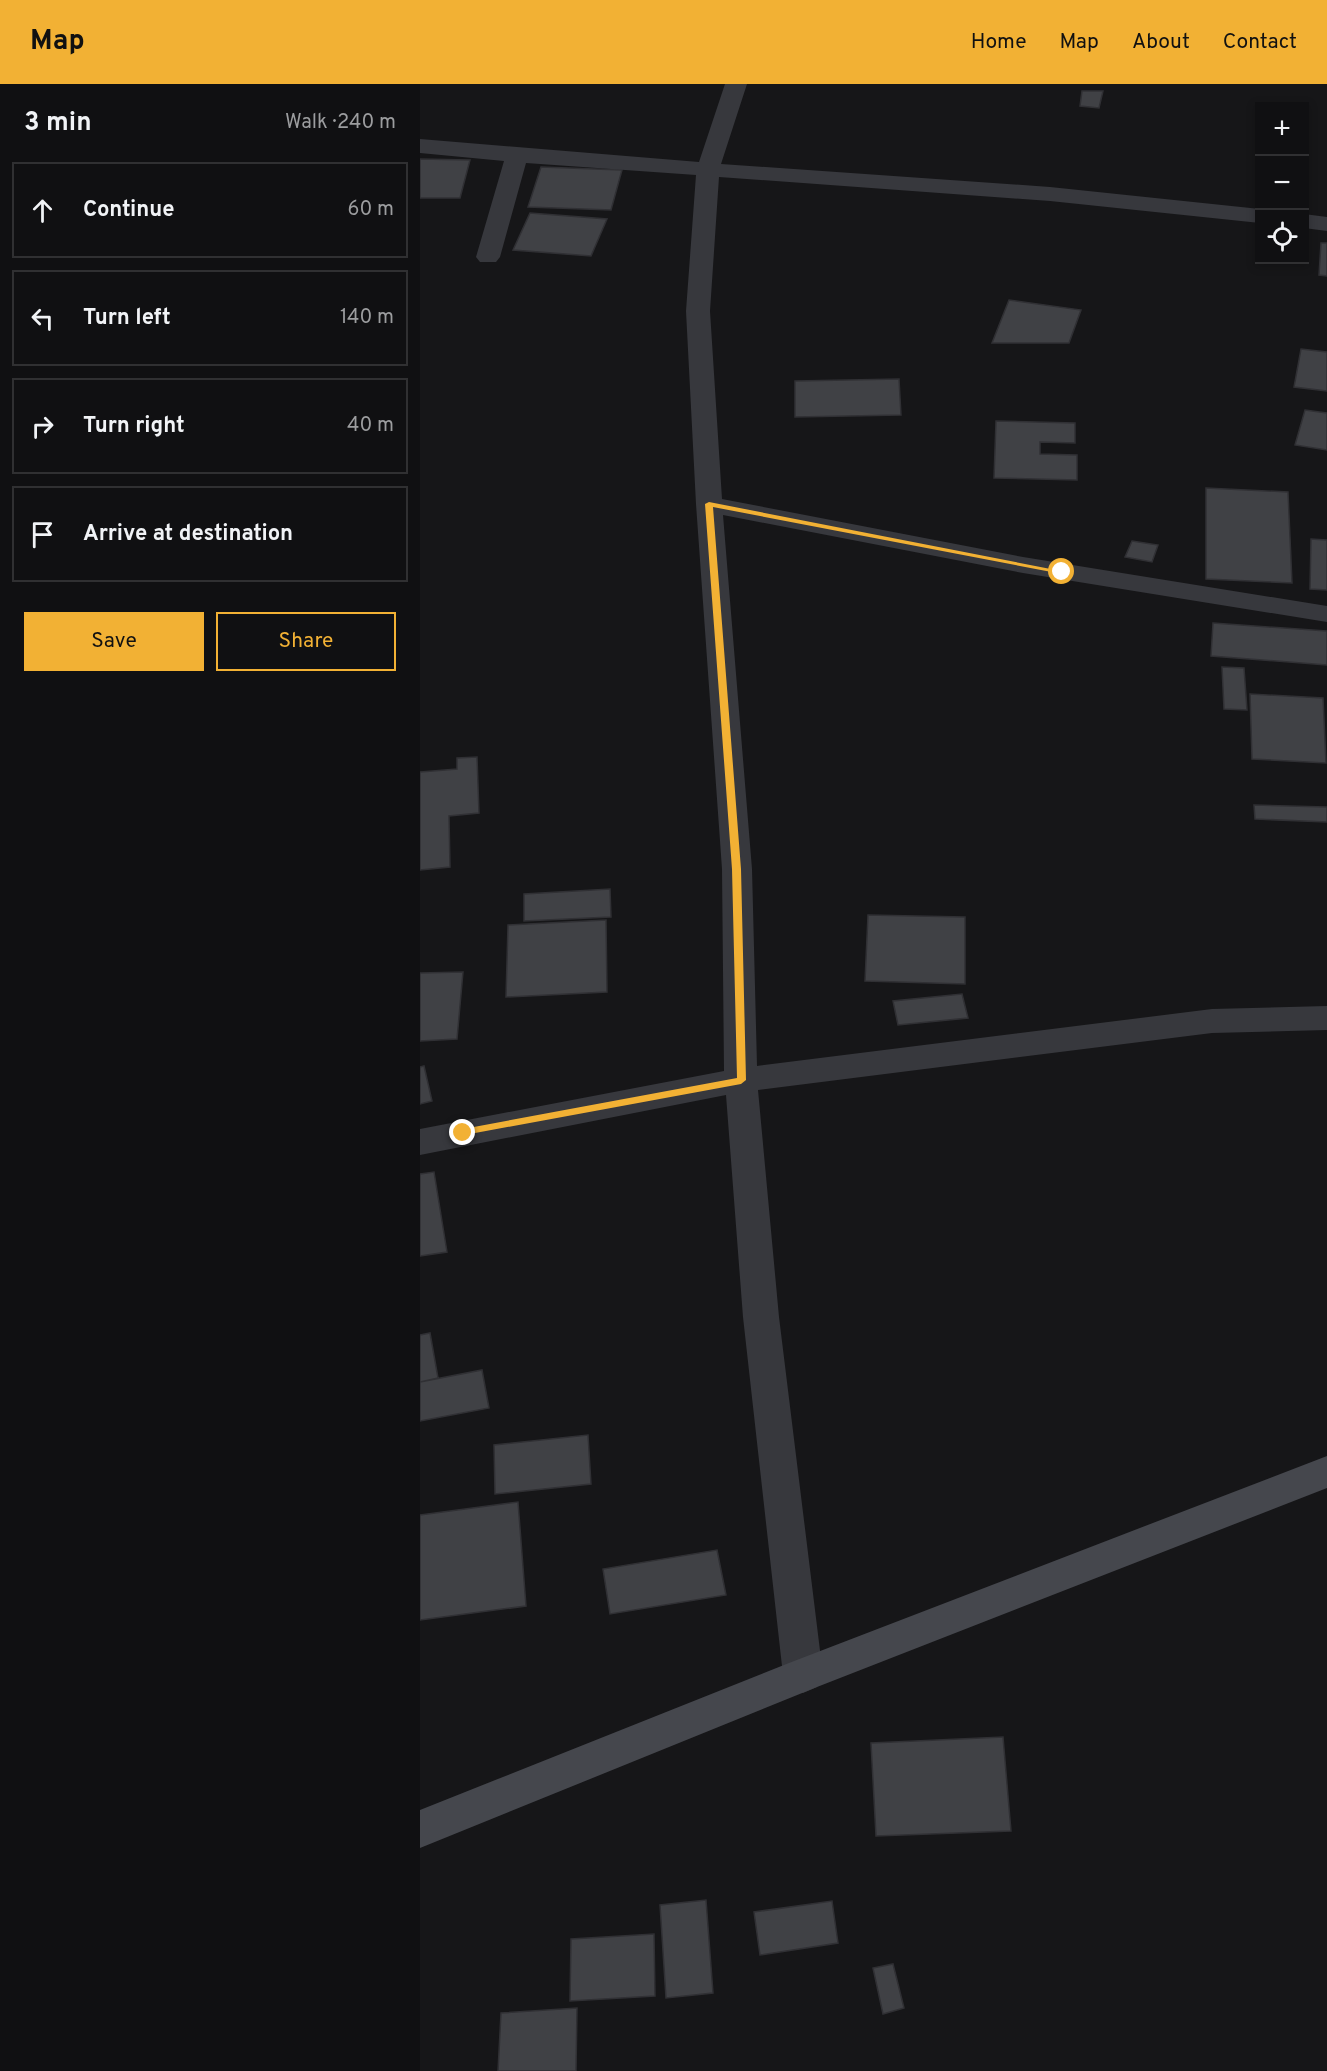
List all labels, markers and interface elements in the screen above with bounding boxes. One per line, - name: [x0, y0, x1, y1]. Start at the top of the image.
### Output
- text: Map: [30, 24, 85, 60]
- text: Home: [971, 29, 1027, 56]
- text: Map: [1060, 29, 1099, 56]
- text: About: [1132, 29, 1190, 56]
- text: Contact: [1223, 29, 1297, 56]
- map controls: [1255, 102, 1309, 264]
- button: +: [1255, 102, 1309, 156]
- text: 3 min: [24, 107, 92, 140]
- text: Walk · 240 m: [285, 110, 396, 136]
- button: −: [1255, 156, 1309, 210]
- icon: ahead: [26, 194, 59, 227]
- text: Continue: [83, 197, 174, 224]
- text: 60 m: [348, 197, 394, 223]
- button: locate: [1255, 210, 1309, 264]
- icon: left: [26, 302, 59, 335]
- text: Turn left: [83, 305, 171, 332]
- text: 140 m: [340, 305, 394, 331]
- icon: right: [26, 410, 59, 443]
- text: Turn right: [83, 413, 185, 440]
- text: 40 m: [347, 413, 394, 439]
- icon: arrive: [26, 518, 59, 551]
- text: Arrive at destination: [83, 521, 293, 548]
- route start: [1048, 558, 1074, 584]
- button: Save: [24, 612, 204, 671]
- button: Share: [216, 612, 396, 671]
- route end: [449, 1119, 475, 1145]

